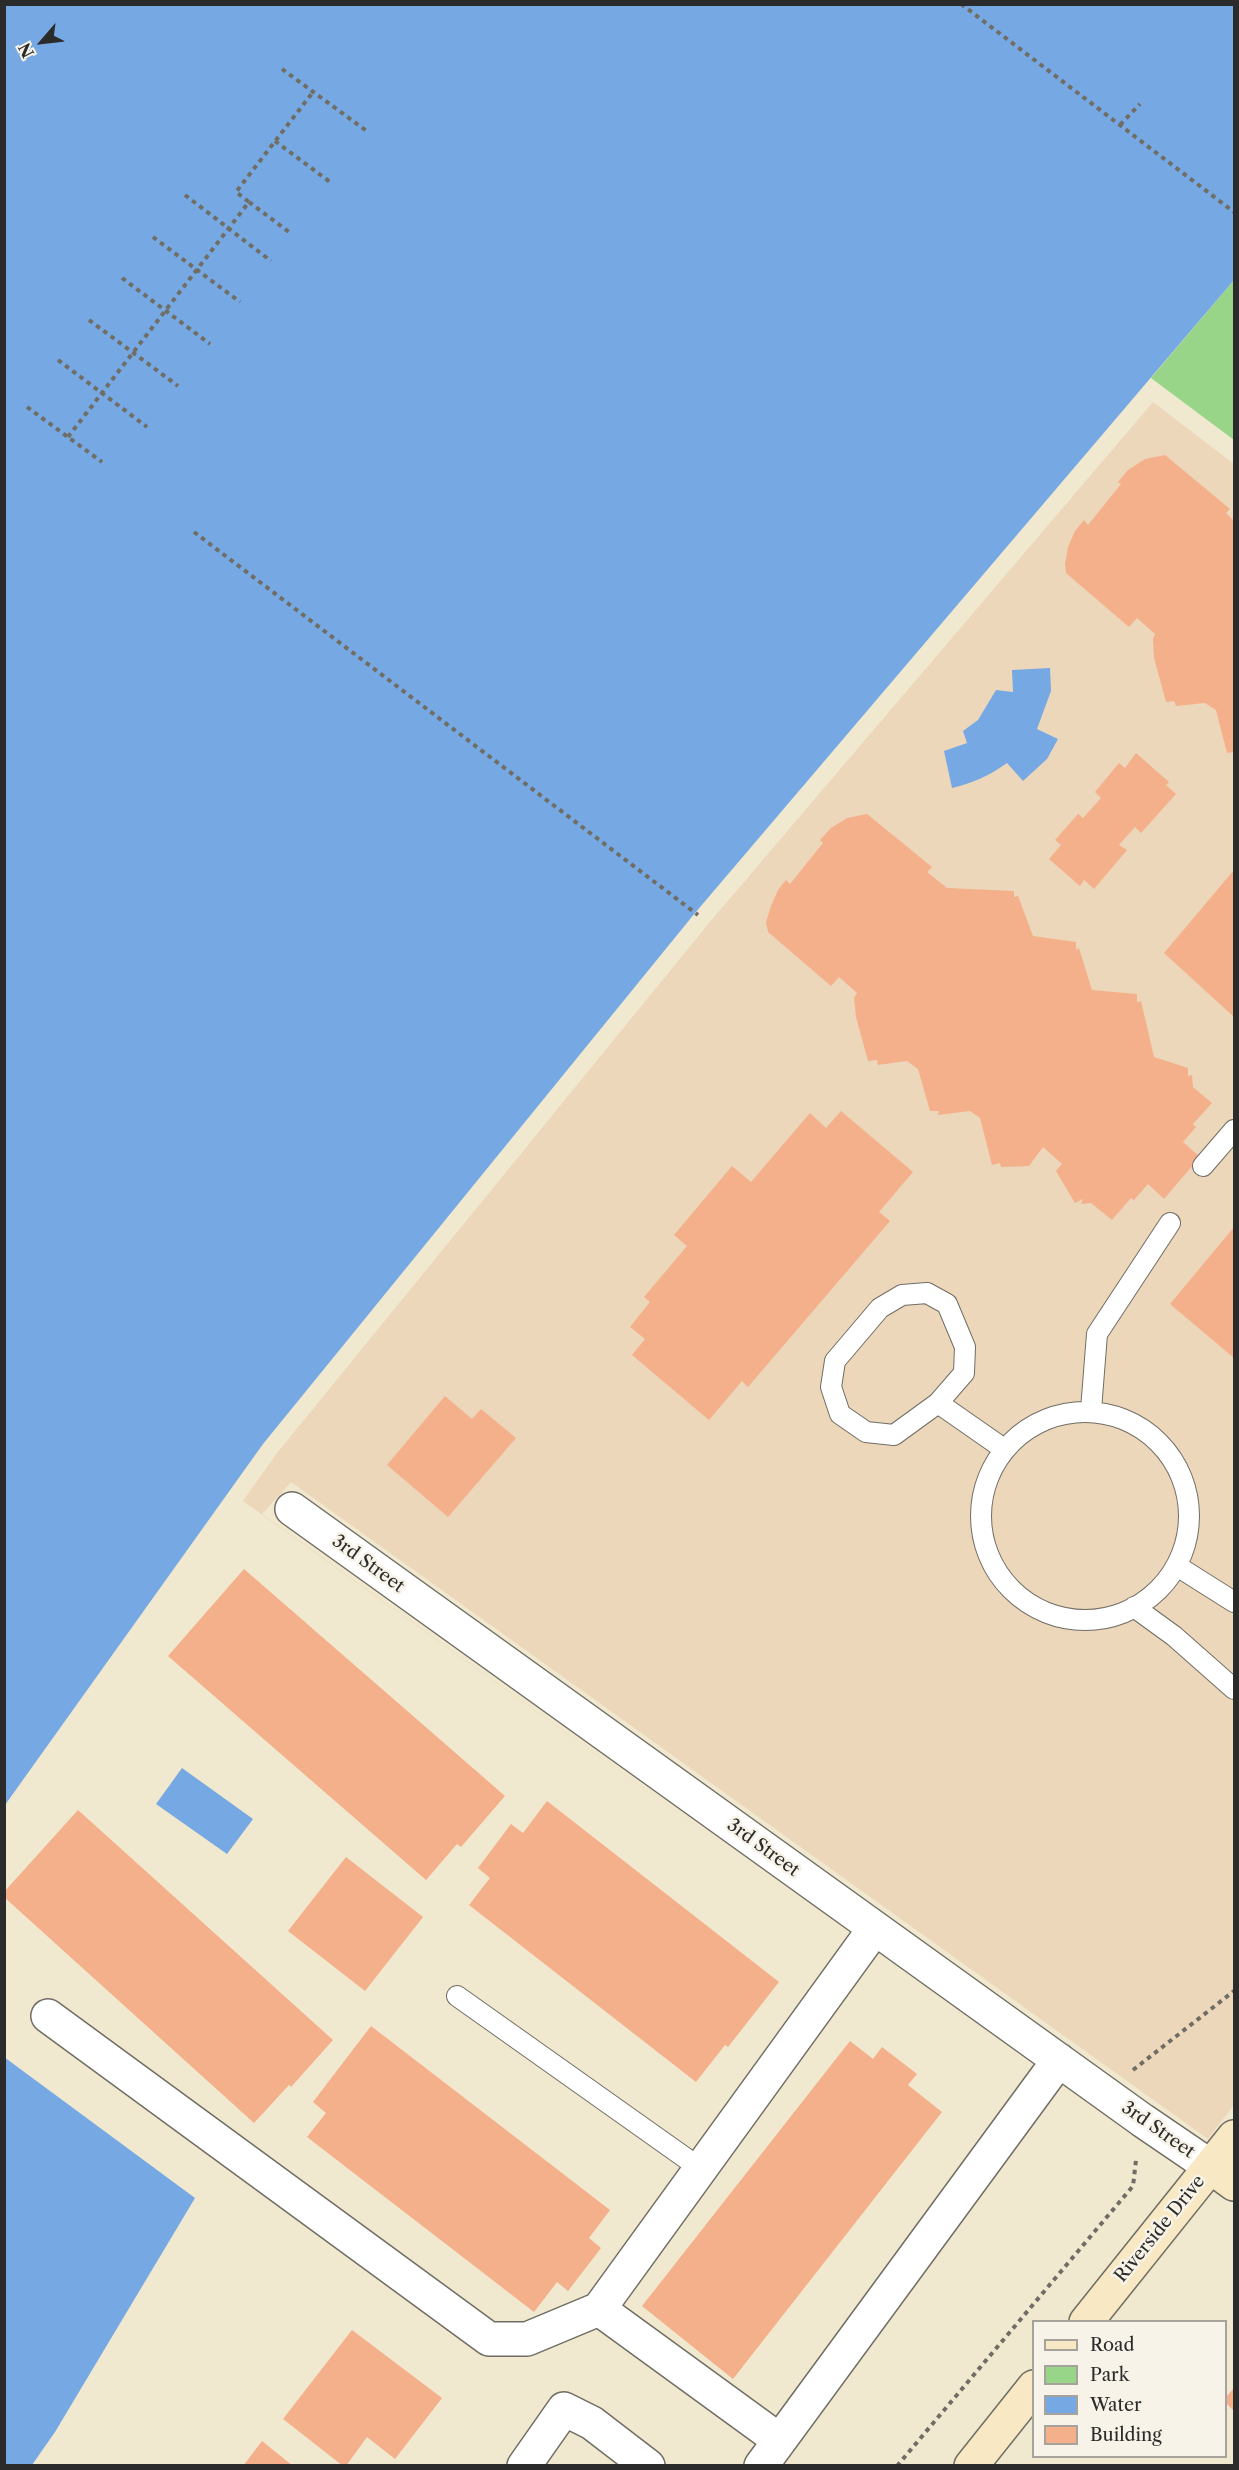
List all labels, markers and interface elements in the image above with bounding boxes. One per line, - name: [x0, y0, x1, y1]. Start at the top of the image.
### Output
- north arrow: [12, 12, 72, 72]
- text: N: [14, 40, 38, 61]
- street label: 3rd Street: [328, 1531, 408, 1597]
- street label: 3rd Street: [723, 1815, 803, 1881]
- street label: 3rd Street: [1117, 2097, 1199, 2163]
- street label: Riverside Drive: [1110, 2171, 1210, 2287]
- legend: [1032, 2320, 1227, 2458]
- text: Road: [1090, 2334, 1135, 2356]
- text: Park: [1090, 2364, 1129, 2386]
- text: Water: [1090, 2394, 1142, 2416]
- text: Building: [1090, 2424, 1162, 2446]

